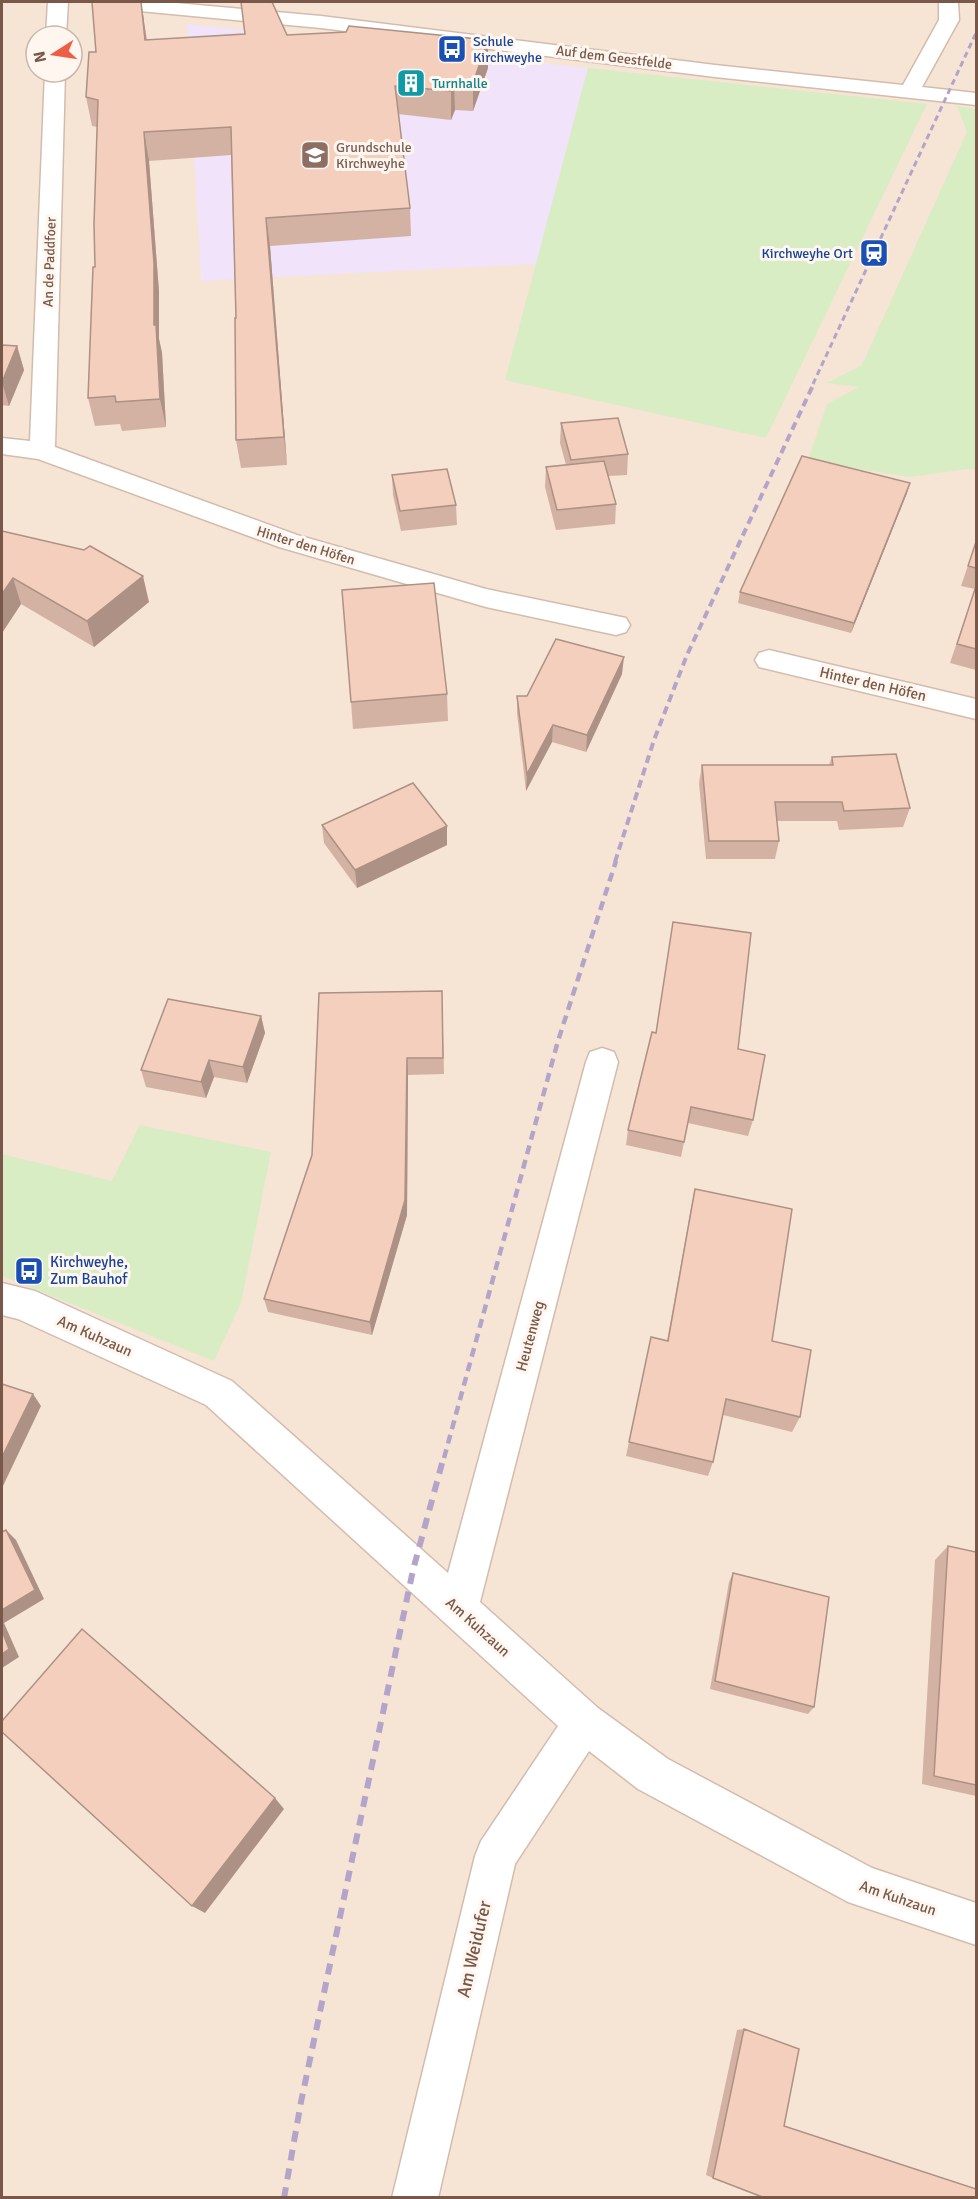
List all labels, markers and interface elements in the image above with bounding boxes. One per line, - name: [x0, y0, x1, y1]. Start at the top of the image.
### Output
- north arrow: [24, 24, 84, 84]
- bus stop icon: Schule Kirchweyhe: [436, 33, 468, 65]
- place label: Schule Kirchweyhe: [473, 33, 542, 66]
- street label: Auf dem Geestfelde: [555, 42, 673, 73]
- text: N: [29, 49, 51, 64]
- building icon: Turnhalle: [395, 67, 427, 99]
- place label: Turnhalle: [432, 75, 488, 92]
- school or university icon: Grundschule Kirchweyhe: [299, 139, 331, 171]
- place label: Grundschule Kirchweyhe: [336, 139, 412, 172]
- street label: An de Paddfoer: [39, 216, 60, 307]
- station icon: Kirchweyhe Ort: [858, 237, 890, 269]
- place label: Kirchweyhe Ort: [761, 245, 853, 262]
- street label: Hinter den Höfen: [255, 522, 357, 568]
- street label: Hinter den Höfen: [818, 663, 928, 705]
- place label: Kirchweyhe, Zum Bauhof: [50, 1253, 128, 1288]
- bus stop icon: Kirchweyhe, Zum Bauhof: [13, 1255, 45, 1287]
- street label: Heutenweg: [512, 1299, 548, 1373]
- street label: Am Kuhzaun: [55, 1311, 135, 1361]
- street label: Am Kuhzaun: [442, 1593, 514, 1661]
- street label: Am Kuhzaun: [857, 1876, 939, 1920]
- street label: Am Weidufer: [452, 1898, 496, 2000]

